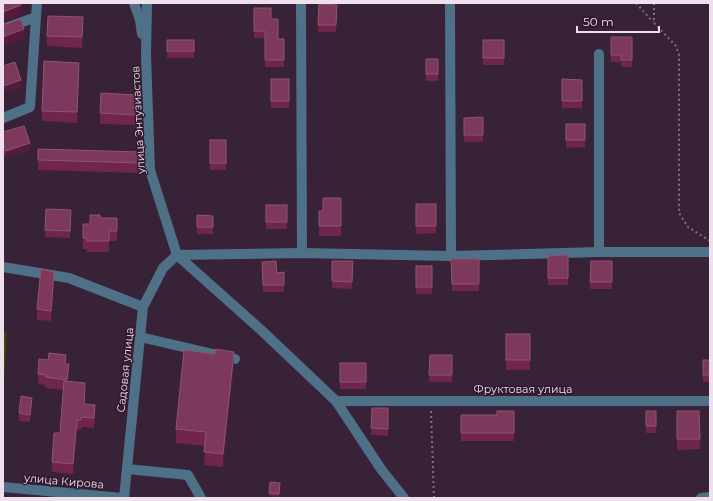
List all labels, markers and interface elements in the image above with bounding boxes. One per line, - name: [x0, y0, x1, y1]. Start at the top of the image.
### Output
- scale bar: [577, 8, 659, 34]
- text: 50 m: [583, 14, 614, 29]
- street label: улица Энтузиастов: [128, 66, 148, 175]
- street label: Садовая улица: [114, 327, 136, 413]
- street label: Фруктовая улица: [474, 382, 572, 396]
- street label: улица Кирова: [23, 470, 104, 491]

